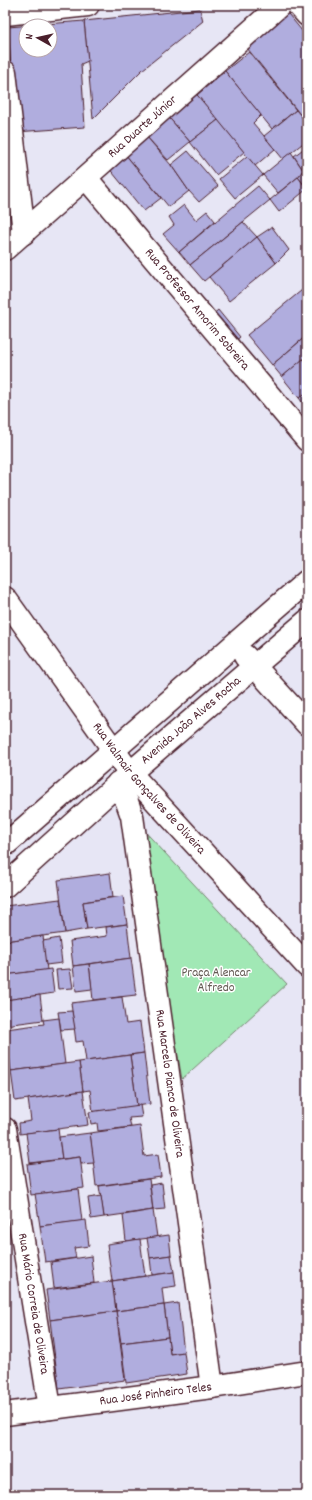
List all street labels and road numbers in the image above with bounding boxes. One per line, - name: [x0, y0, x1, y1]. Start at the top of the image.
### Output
- street label: Rua Duarte Júnior: [104, 91, 182, 163]
- street label: Rua Professor Amorim Sobreira: [140, 244, 255, 375]
- street label: Avenida João Alves Rocha: [137, 671, 246, 769]
- street label: Rua Walmair Gonçalves de Oliveira: [87, 719, 210, 860]
- street label: Rua Marcelo Pianco de Oliveira: [150, 1008, 189, 1160]
- street label: Rua Mário Correia de Oliveira: [12, 1232, 54, 1377]
- street label: Rua José Pinheiro Teles: [99, 1378, 213, 1411]

